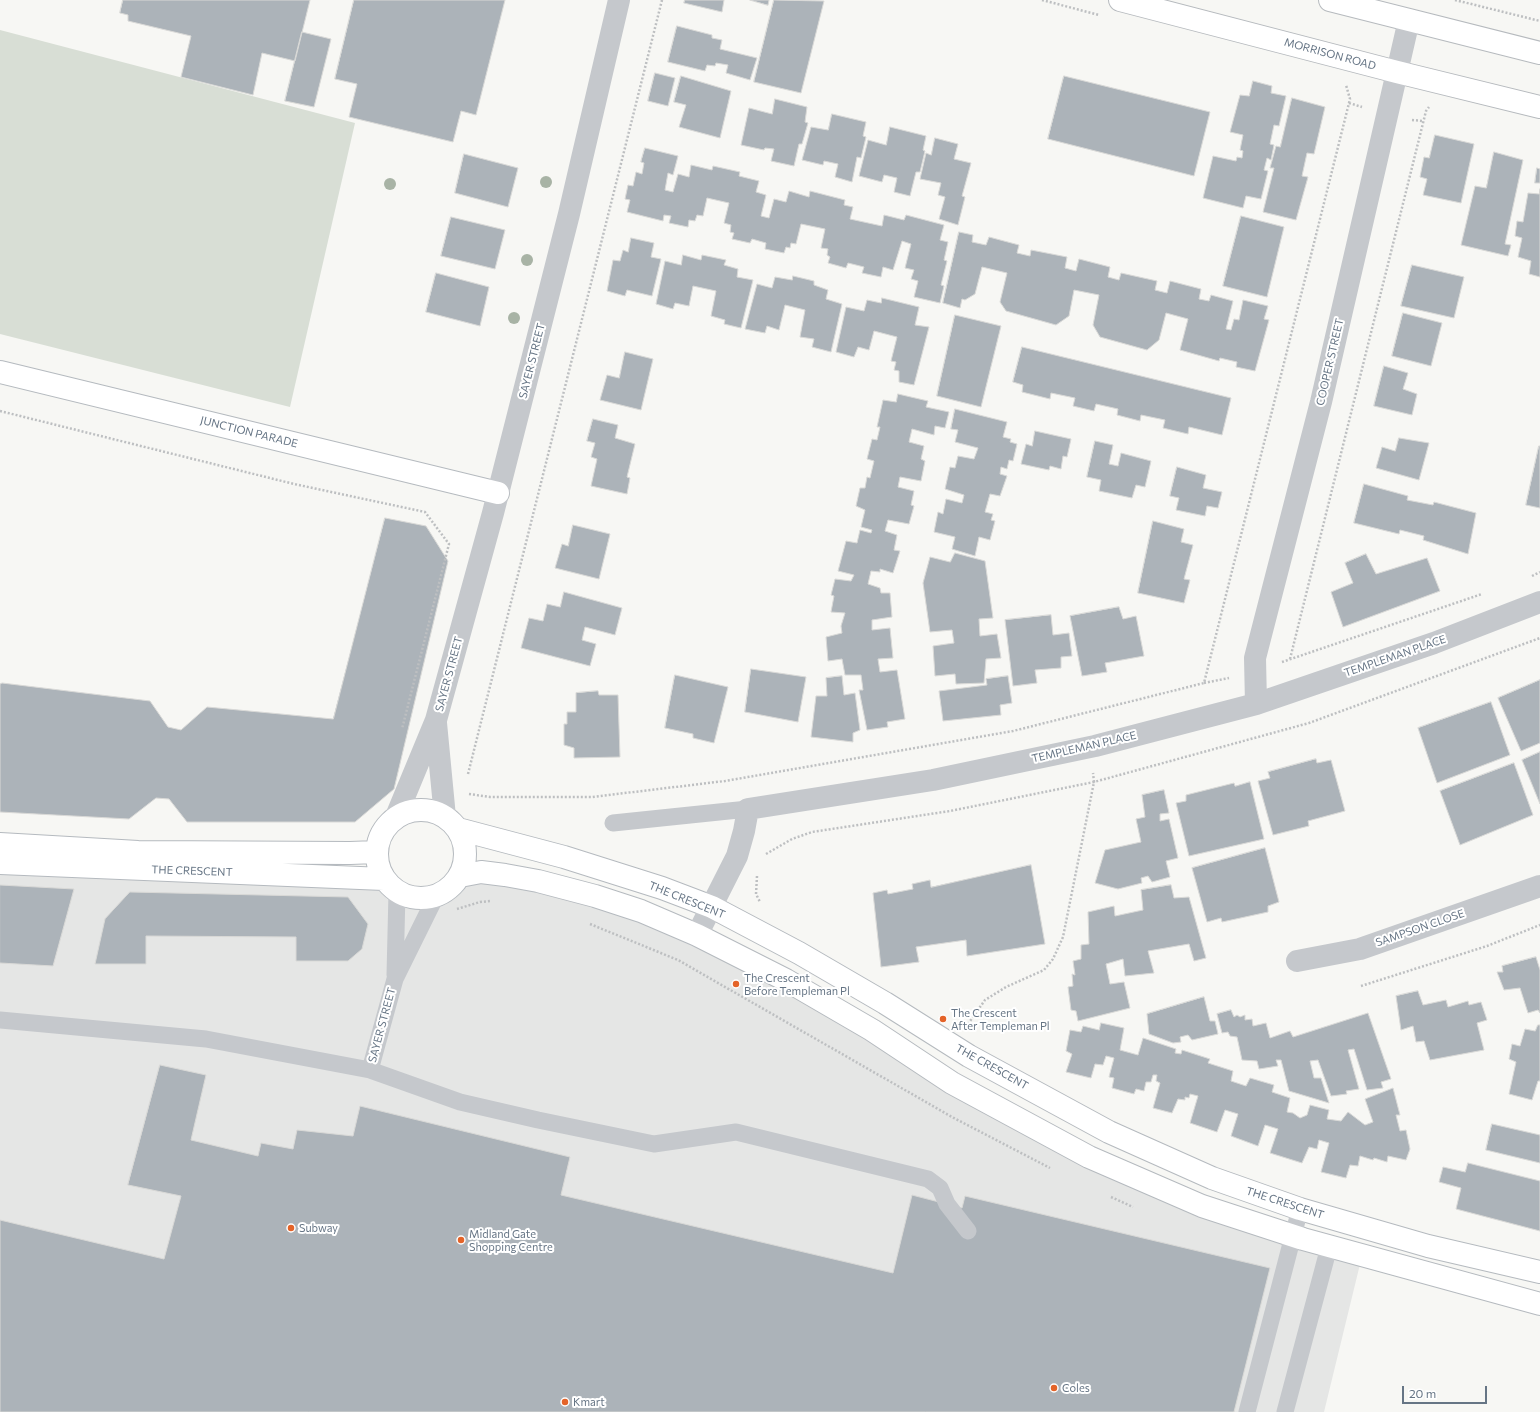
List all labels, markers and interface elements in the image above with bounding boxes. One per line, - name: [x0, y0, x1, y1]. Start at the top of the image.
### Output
- street label: MORRISON ROAD: [1283, 35, 1377, 73]
- street label: COOPER STREET: [1314, 317, 1346, 407]
- street label: SAYER STREET: [516, 322, 548, 400]
- street label: JUNCTION PARADE: [199, 413, 299, 451]
- street label: TEMPLEMAN PLACE: [1342, 632, 1448, 680]
- street label: SAYER STREET: [433, 635, 465, 713]
- street label: TEMPLEMAN PLACE: [1030, 729, 1138, 765]
- street label: THE CRESCENT: [151, 863, 233, 879]
- street label: THE CRESCENT: [647, 879, 727, 921]
- street label: SAMPSON CLOSE: [1374, 907, 1466, 949]
- place label: The Crescent Before Templeman Pl: [744, 971, 850, 997]
- marker: The Crescent Before Templeman Pl: [731, 979, 741, 989]
- street label: SAYER STREET: [366, 986, 398, 1064]
- place label: The Crescent After Templeman Pl: [951, 1006, 1050, 1032]
- marker: The Crescent After Templeman Pl: [938, 1014, 948, 1024]
- street label: THE CRESCENT: [953, 1042, 1031, 1092]
- street label: THE CRESCENT: [1244, 1184, 1326, 1222]
- place label: Subway: [299, 1221, 338, 1235]
- marker: Subway: [286, 1223, 296, 1233]
- place label: Midland Gate Shopping Centre: [469, 1227, 553, 1253]
- marker: Midland Gate Shopping Centre: [456, 1235, 466, 1245]
- scale bar: [1404, 1378, 1489, 1404]
- place label: Coles: [1062, 1381, 1090, 1395]
- marker: Coles: [1049, 1383, 1059, 1393]
- text: 20 m: [1409, 1386, 1436, 1400]
- place label: Kmart: [573, 1395, 605, 1409]
- marker: Kmart: [560, 1397, 570, 1407]

